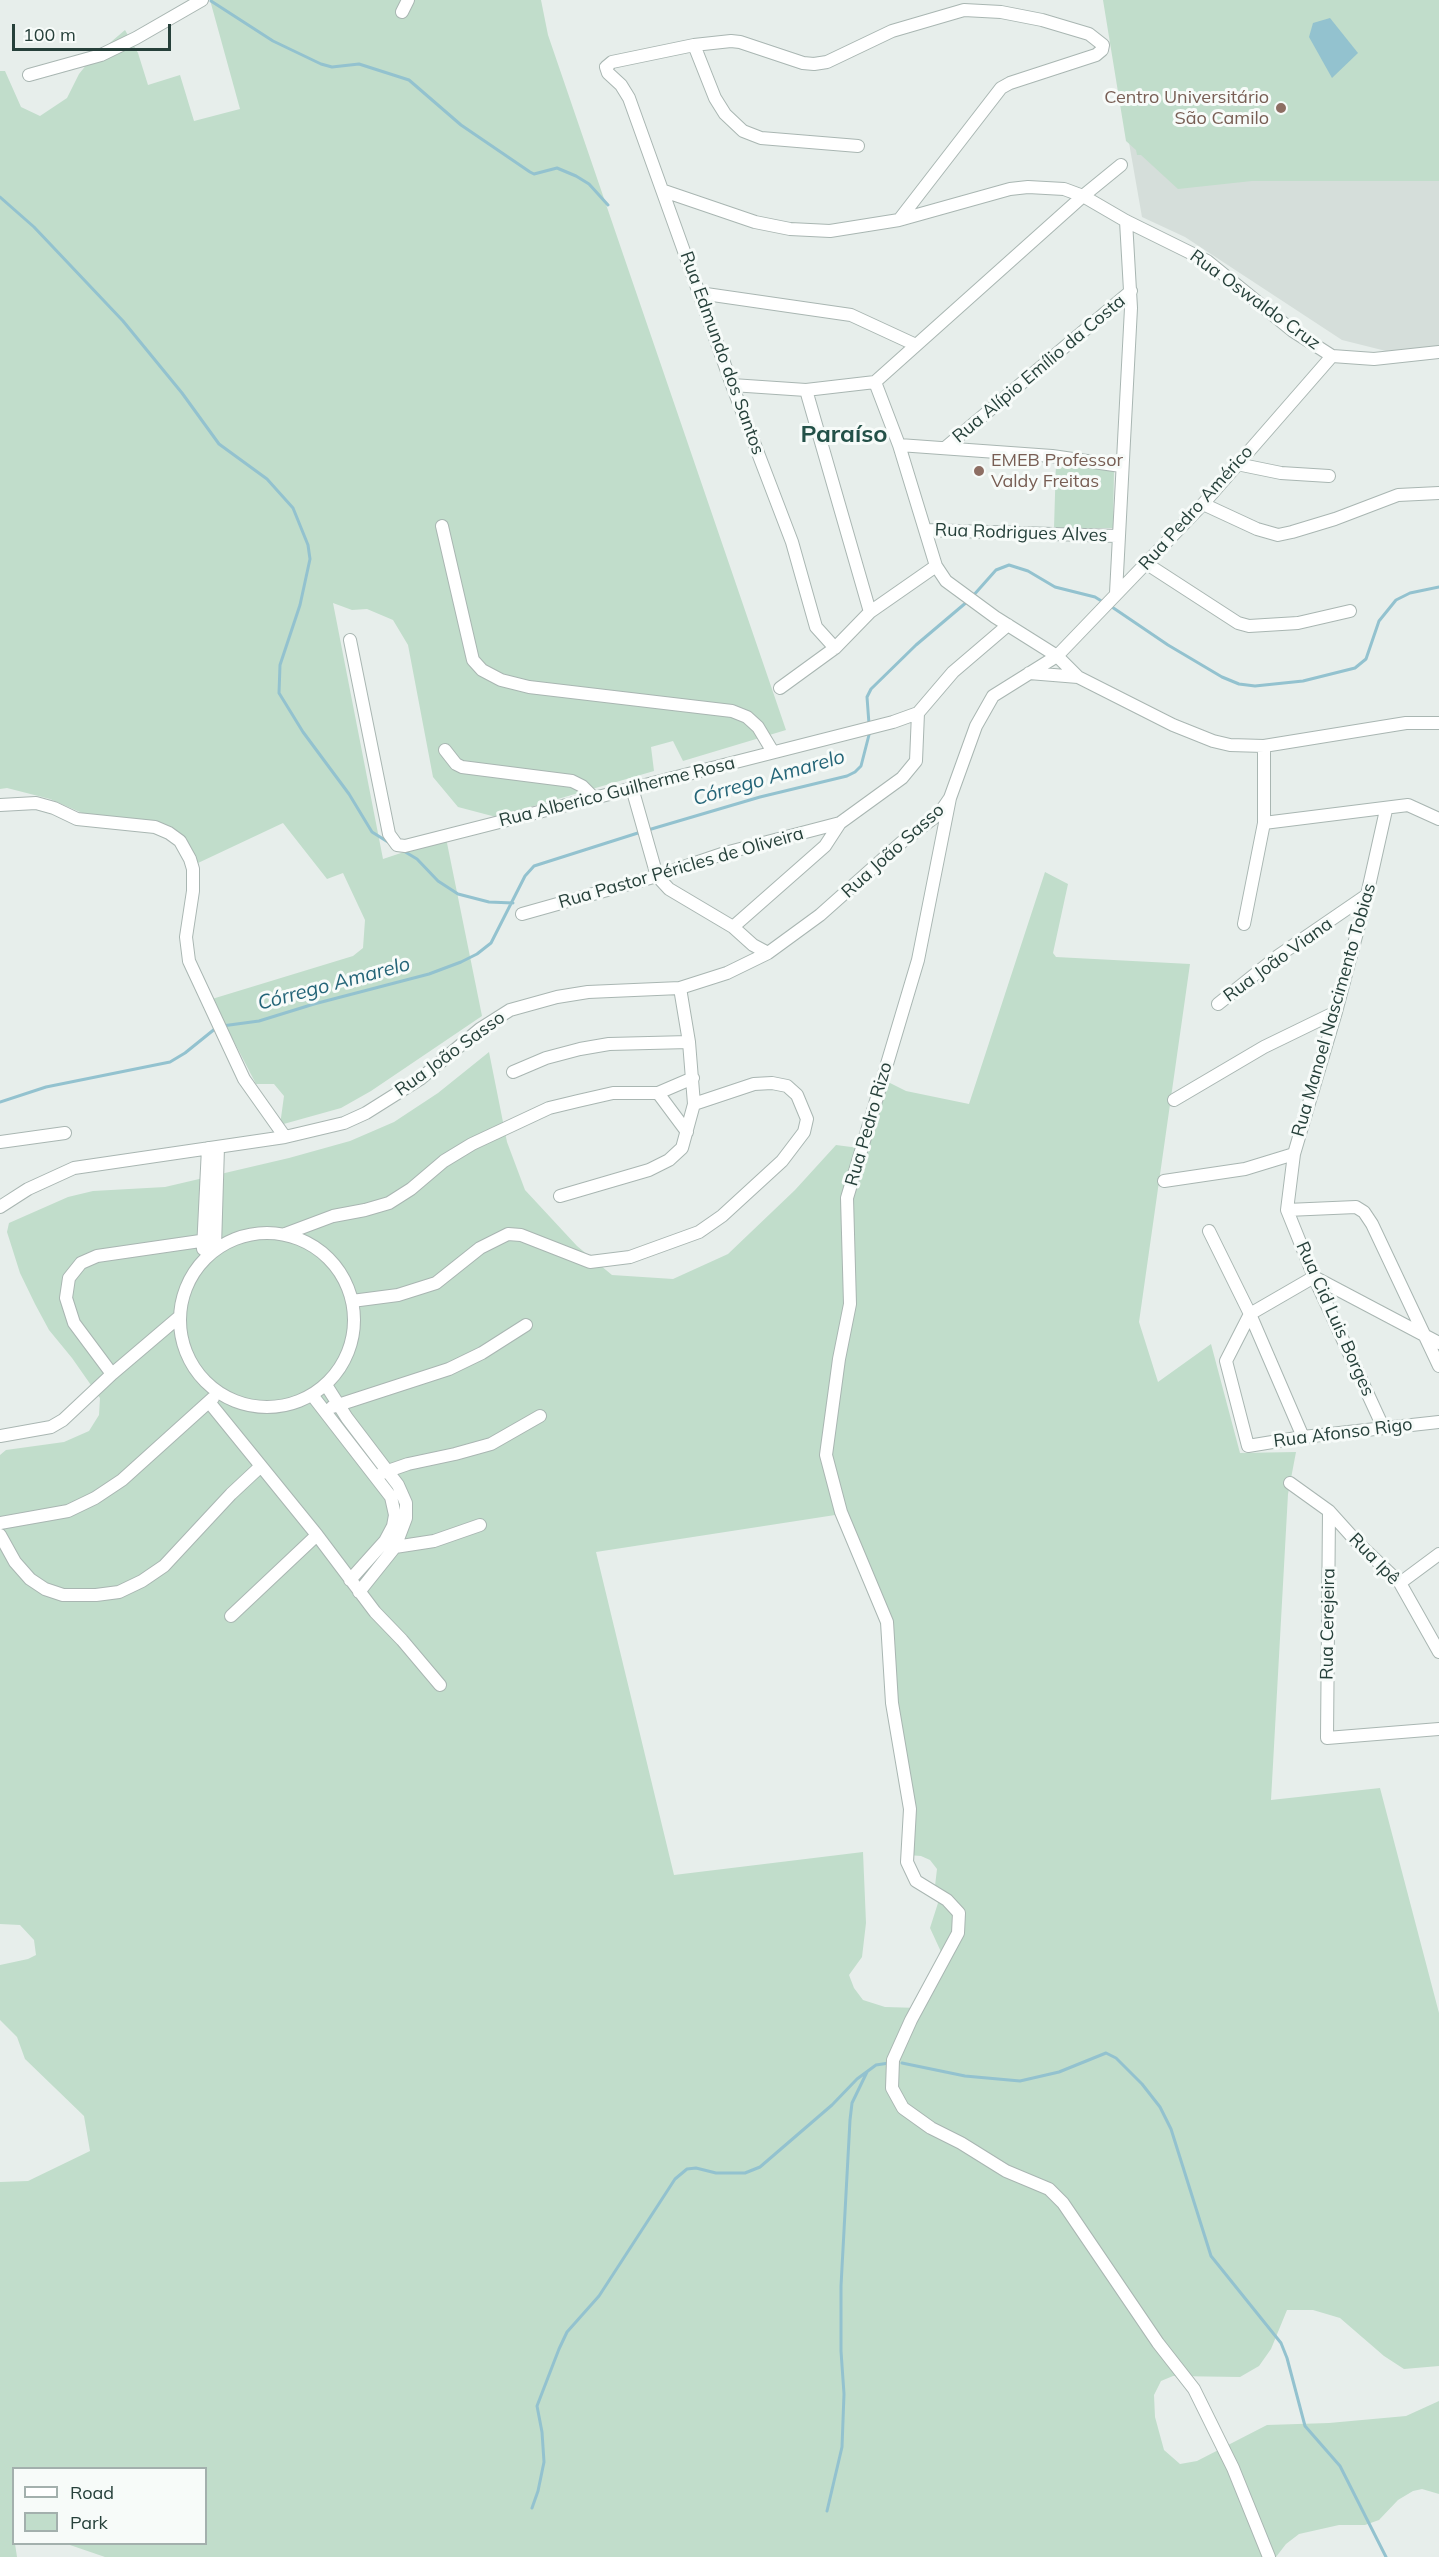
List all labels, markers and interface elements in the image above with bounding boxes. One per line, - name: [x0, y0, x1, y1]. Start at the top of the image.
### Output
- scale bar: [15, 12, 174, 50]
- text: 100 m: [23, 23, 76, 46]
- place label: Centro Universitário São Camilo: [1104, 87, 1269, 130]
- marker: Centro Universitário São Camilo: [1274, 101, 1288, 115]
- street label: Rua Oswaldo Cruz: [1186, 245, 1324, 355]
- street label: Rua Edmundo dos Santos: [675, 248, 769, 458]
- street label: Rua Alípio Emílio da Costa: [948, 290, 1130, 448]
- district label: Paraíso: [801, 421, 887, 449]
- street label: Rua Pedro Américo: [1134, 441, 1258, 575]
- place label: EMEB Professor Valdy Freitas: [991, 450, 1123, 492]
- marker: EMEB Professor Valdy Freitas: [972, 464, 986, 478]
- street label: Rua Rodrigues Alves: [934, 519, 1108, 547]
- water label: Córrego Amarelo: [690, 745, 848, 811]
- street label: Rua Alberico Guilherme Rosa: [497, 752, 737, 832]
- street label: Rua João Sasso: [837, 799, 949, 903]
- street label: Rua Pastor Péricles de Oliveira: [556, 823, 806, 913]
- street label: Rua Manoel Nascimento Tobias: [1287, 881, 1381, 1139]
- street label: Rua João Viana: [1219, 913, 1337, 1007]
- water label: Córrego Amarelo: [255, 952, 413, 1016]
- street label: Rua João Sasso: [391, 1007, 509, 1101]
- street label: Rua Pedro Rizo: [841, 1060, 897, 1188]
- street label: Rua Cid Luis Borges: [1291, 1238, 1379, 1400]
- street label: Rua Afonso Rigo: [1272, 1414, 1414, 1452]
- street label: Rua Ipê: [1344, 1529, 1404, 1589]
- street label: Rua Cerejeira: [1316, 1568, 1340, 1680]
- legend: [12, 2467, 207, 2545]
- text: Road: [70, 2481, 114, 2504]
- text: Park: [70, 2511, 108, 2534]

